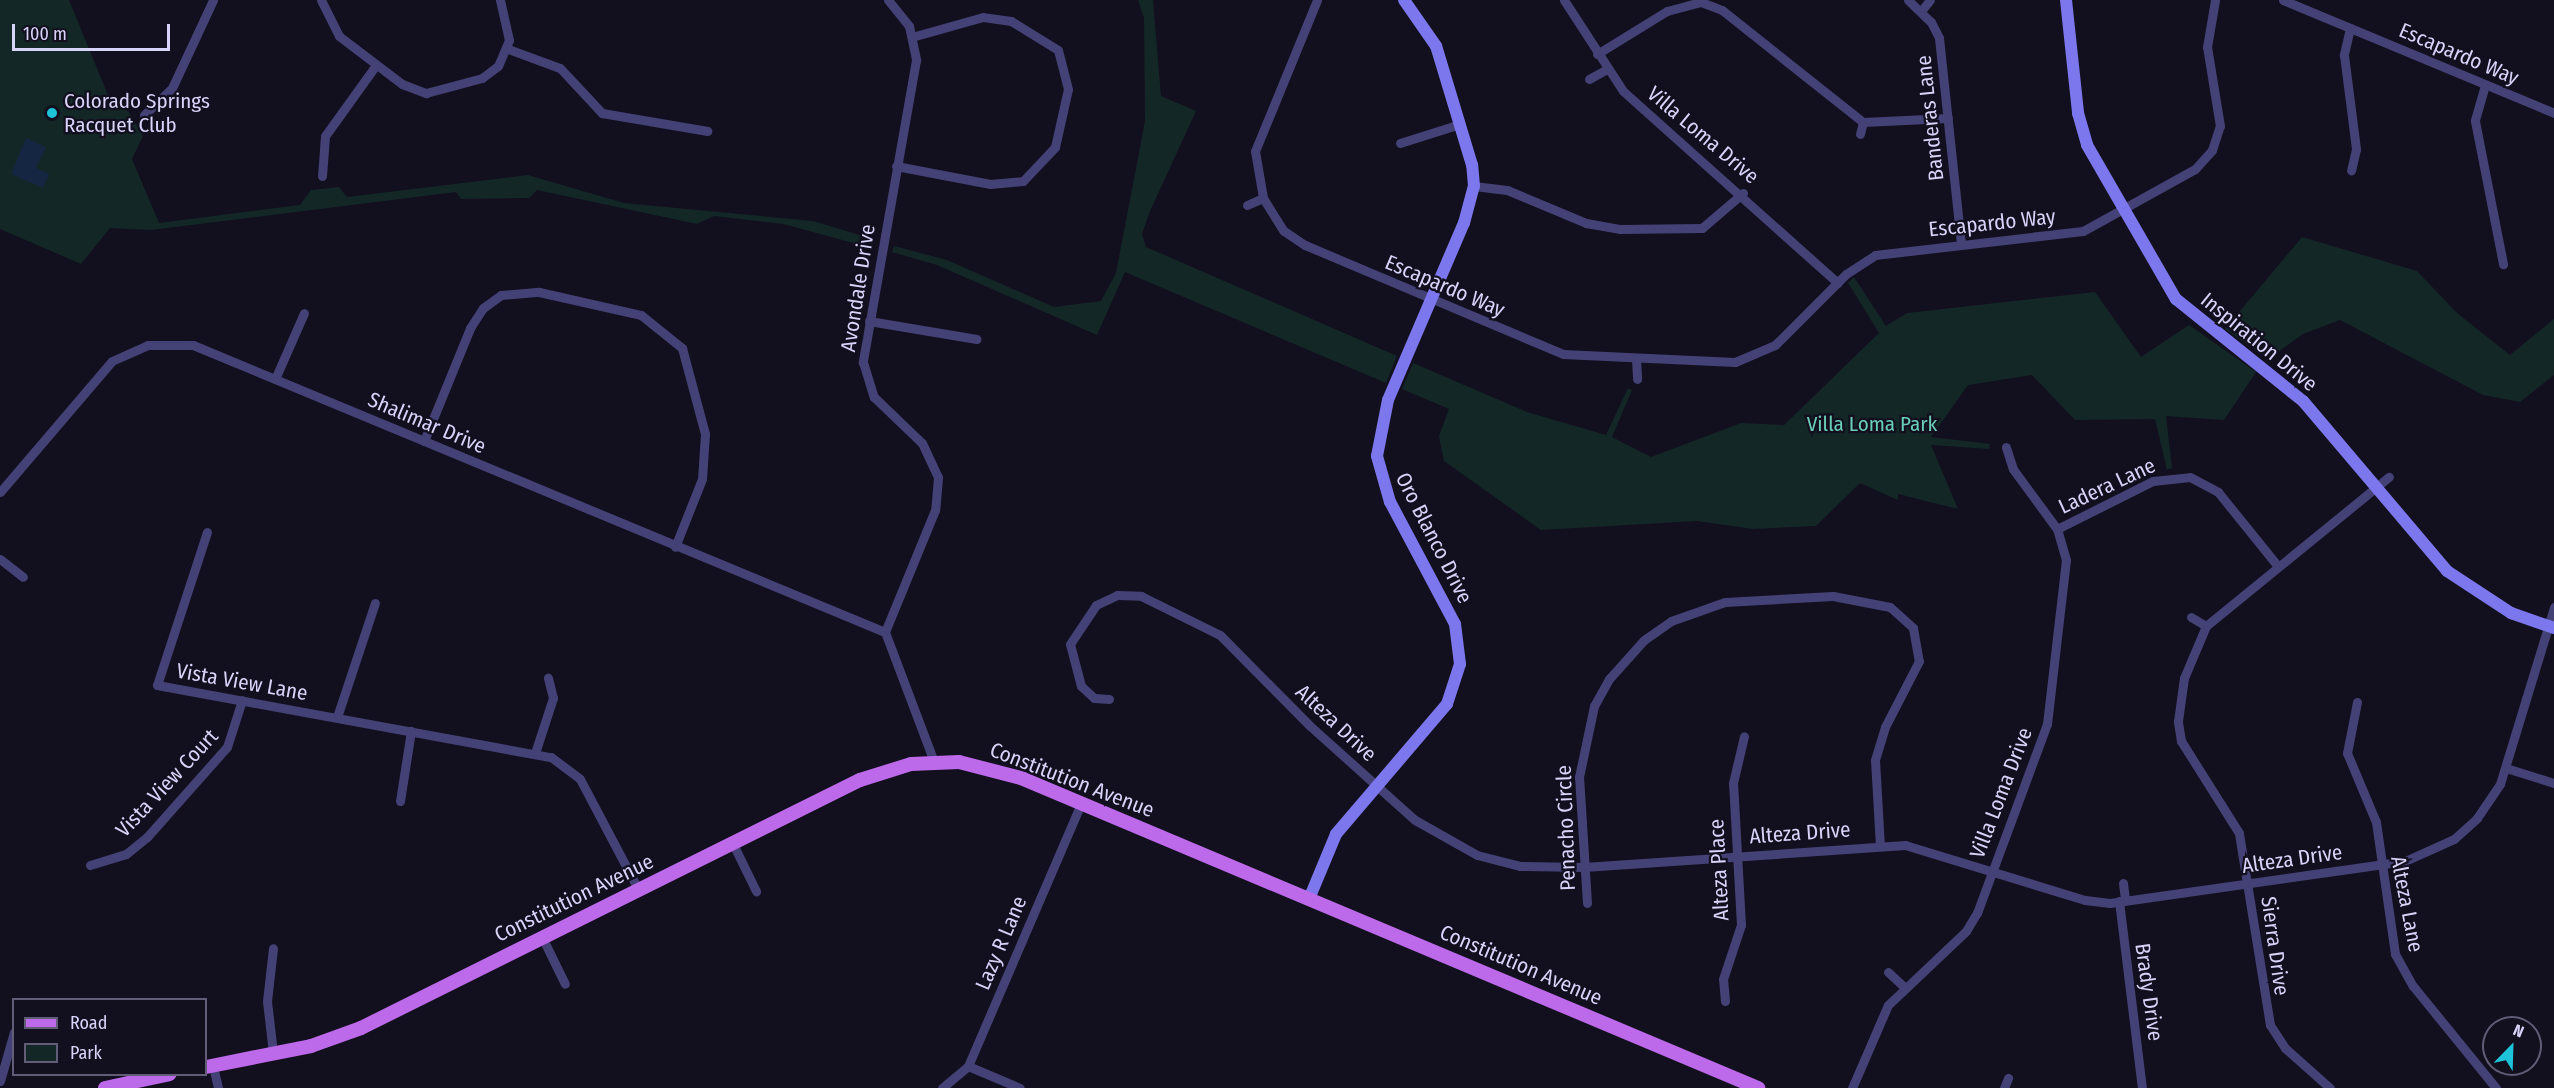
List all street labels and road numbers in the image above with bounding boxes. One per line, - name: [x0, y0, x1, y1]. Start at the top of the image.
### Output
- street label: Escapardo Way: [2395, 17, 2523, 91]
- street label: Banderas Lane: [1911, 54, 1949, 182]
- street label: Villa Loma Drive: [1642, 81, 1764, 189]
- street label: Escapardo Way: [1927, 204, 2057, 242]
- street label: Avondale Drive: [835, 222, 881, 354]
- street label: Escapardo Way: [1381, 249, 1509, 323]
- street label: Inspiration Drive: [2196, 287, 2322, 397]
- street label: Shalimar Drive: [364, 387, 490, 459]
- street label: Ladera Lane: [2055, 453, 2159, 519]
- street label: Oro Blanco Drive: [1390, 468, 1478, 608]
- street label: Vista View Lane: [174, 658, 310, 706]
- street label: Alteza Drive: [1290, 679, 1382, 767]
- street label: Vista View Court: [111, 724, 223, 842]
- street label: Villa Loma Drive: [1965, 724, 2037, 862]
- street label: Constitution Avenue: [986, 737, 1158, 823]
- street label: Penacho Circle: [1551, 765, 1581, 891]
- street label: Alteza Drive: [1749, 817, 1851, 849]
- street label: Alteza Place: [1704, 818, 1734, 922]
- street label: Alteza Drive: [2240, 839, 2344, 879]
- street label: Constitution Avenue: [490, 849, 658, 947]
- street label: Alteza Lane: [2385, 854, 2429, 954]
- street label: Lazy R Lane: [970, 892, 1032, 994]
- street label: Sierra Drive: [2256, 895, 2294, 997]
- street label: Constitution Avenue: [1436, 919, 1606, 1011]
- street label: Brady Drive: [2130, 941, 2168, 1043]

